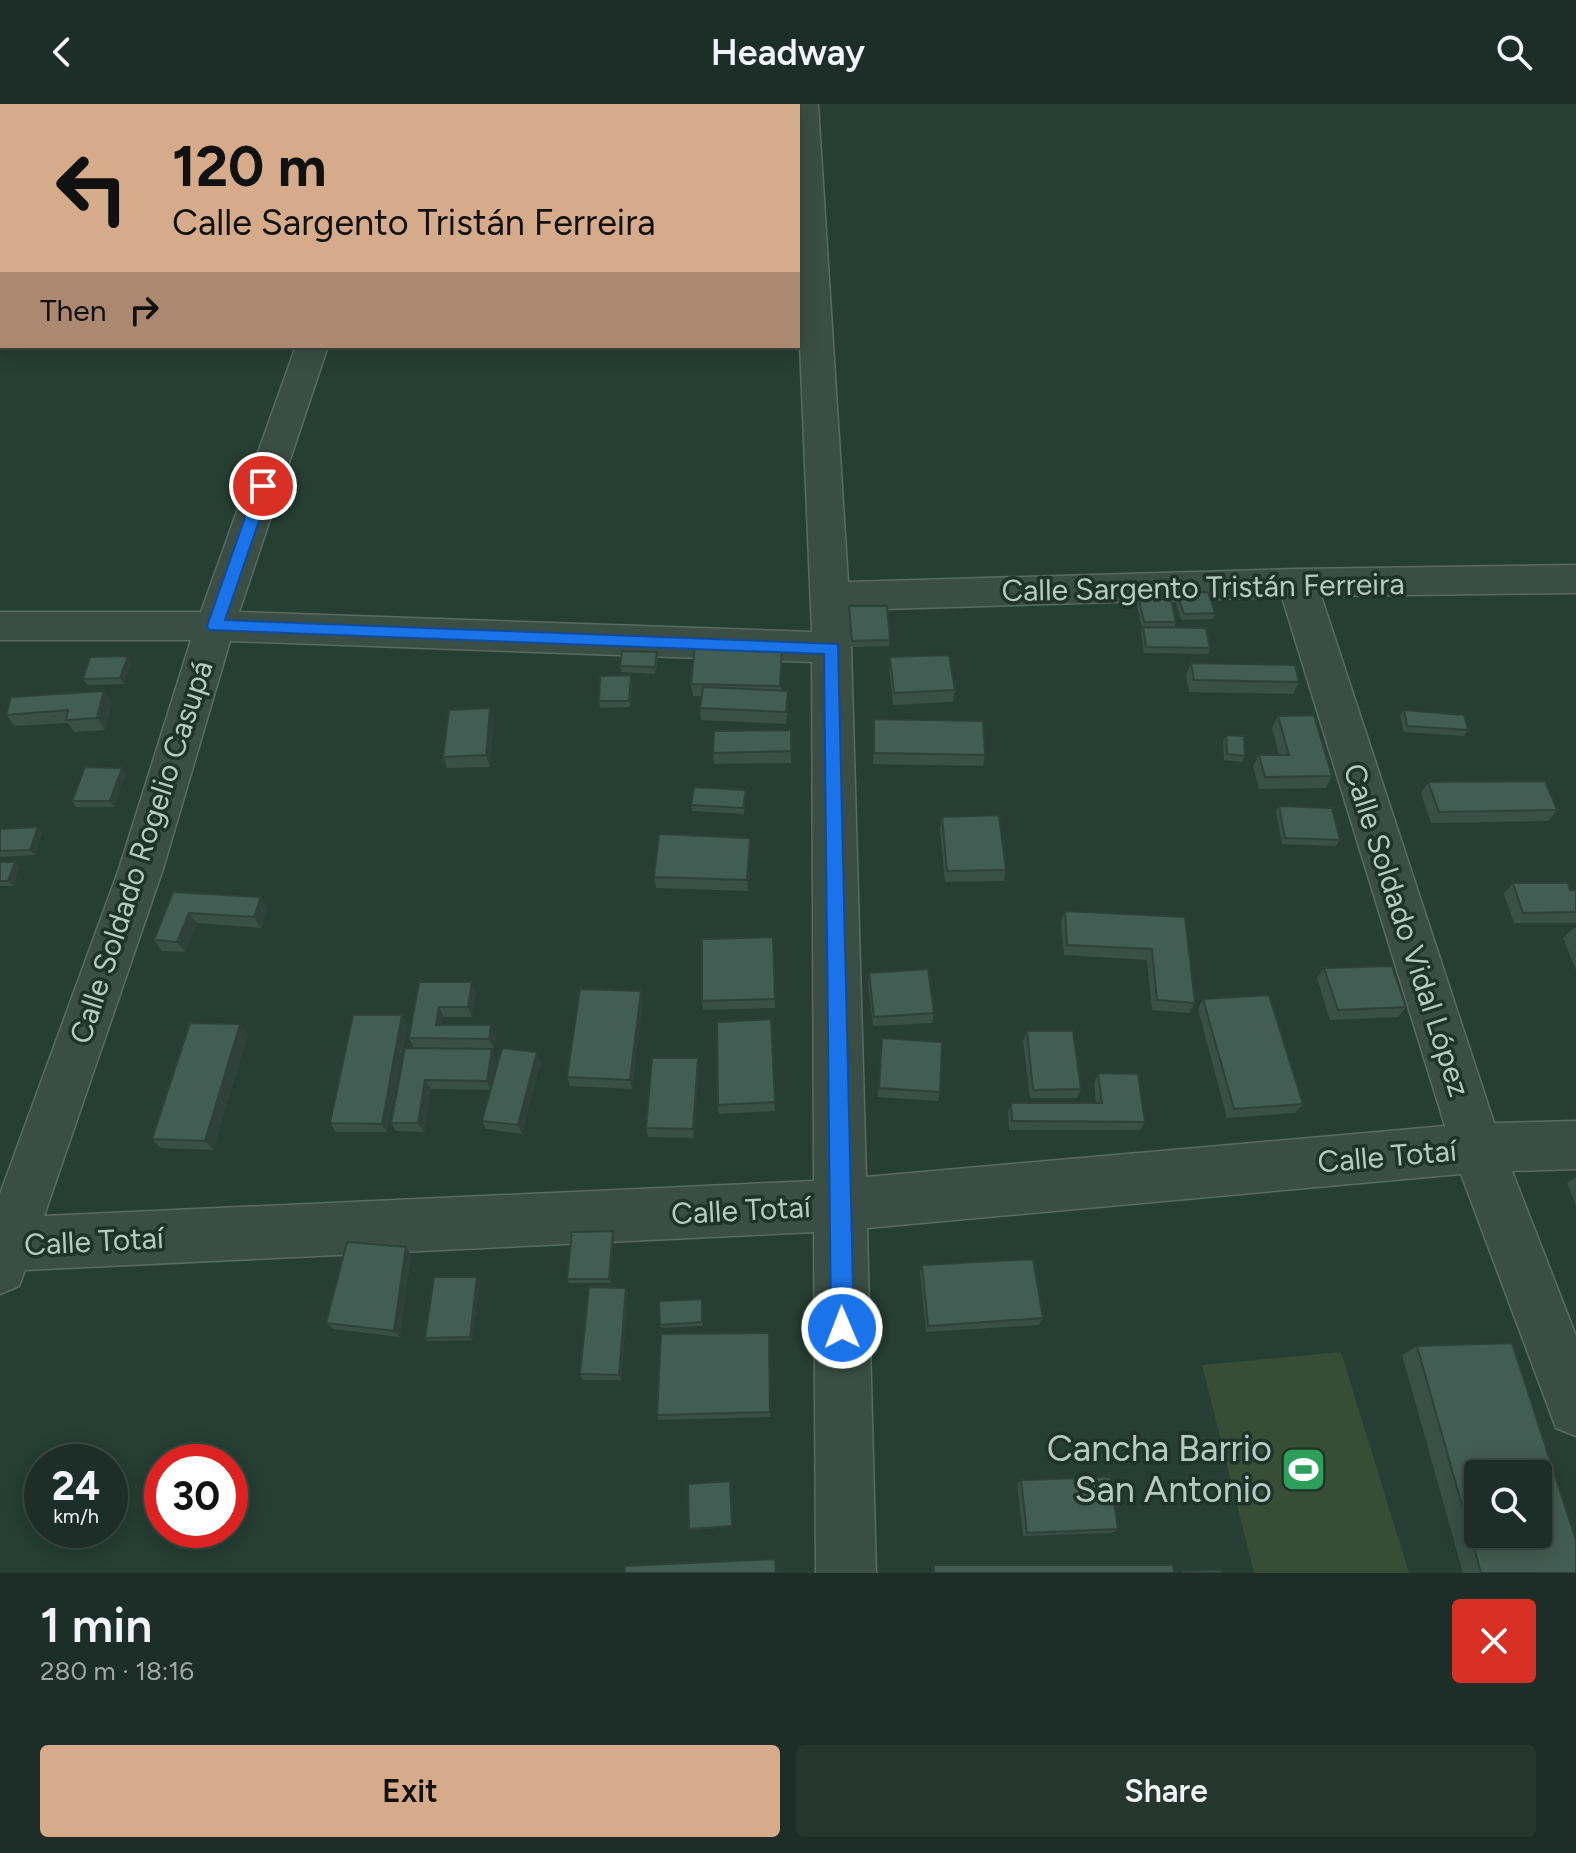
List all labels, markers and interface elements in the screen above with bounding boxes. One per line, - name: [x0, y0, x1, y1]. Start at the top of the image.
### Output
- icon: back: [40, 30, 84, 74]
- icon: search: [1492, 30, 1536, 74]
- text: Headway: [711, 31, 865, 74]
- text: 120 m: [172, 133, 327, 200]
- icon: left: [40, 136, 144, 240]
- text: Calle Sargento Tristán Ferreira: [172, 201, 656, 244]
- icon: right: [122, 288, 166, 332]
- text: Then: [40, 292, 106, 329]
- pin: [229, 452, 297, 520]
- icon: arrive: [241, 464, 285, 508]
- street label: Calle Sargento Tristán Ferreira: [1001, 565, 1405, 609]
- street label: Calle Soldado Rogelio Casupá: [61, 656, 221, 1048]
- street label: Calle Soldado Vidal López: [1336, 759, 1478, 1101]
- street label: Calle Totaí: [1316, 1131, 1460, 1181]
- street label: Calle Totaí: [670, 1188, 814, 1232]
- street label: Calle Totaí: [23, 1219, 167, 1263]
- position arrow: [800, 1286, 884, 1370]
- place label: Cancha Barrio San Antonio: [1047, 1427, 1272, 1511]
- speed limit sign: 30: [144, 1444, 248, 1548]
- sports icon: Cancha Barrio San Antonio: [1279, 1445, 1327, 1493]
- map controls: [1464, 1460, 1552, 1548]
- button: search: [1464, 1460, 1552, 1548]
- text: 24: [52, 1462, 100, 1510]
- text: km/h: [53, 1504, 99, 1528]
- text: 1 min: [40, 1596, 152, 1654]
- button: close: [1452, 1599, 1536, 1683]
- text: 280 m · 18:16: [40, 1655, 194, 1687]
- button: Exit: [40, 1745, 780, 1837]
- button: Share: [796, 1745, 1536, 1837]

